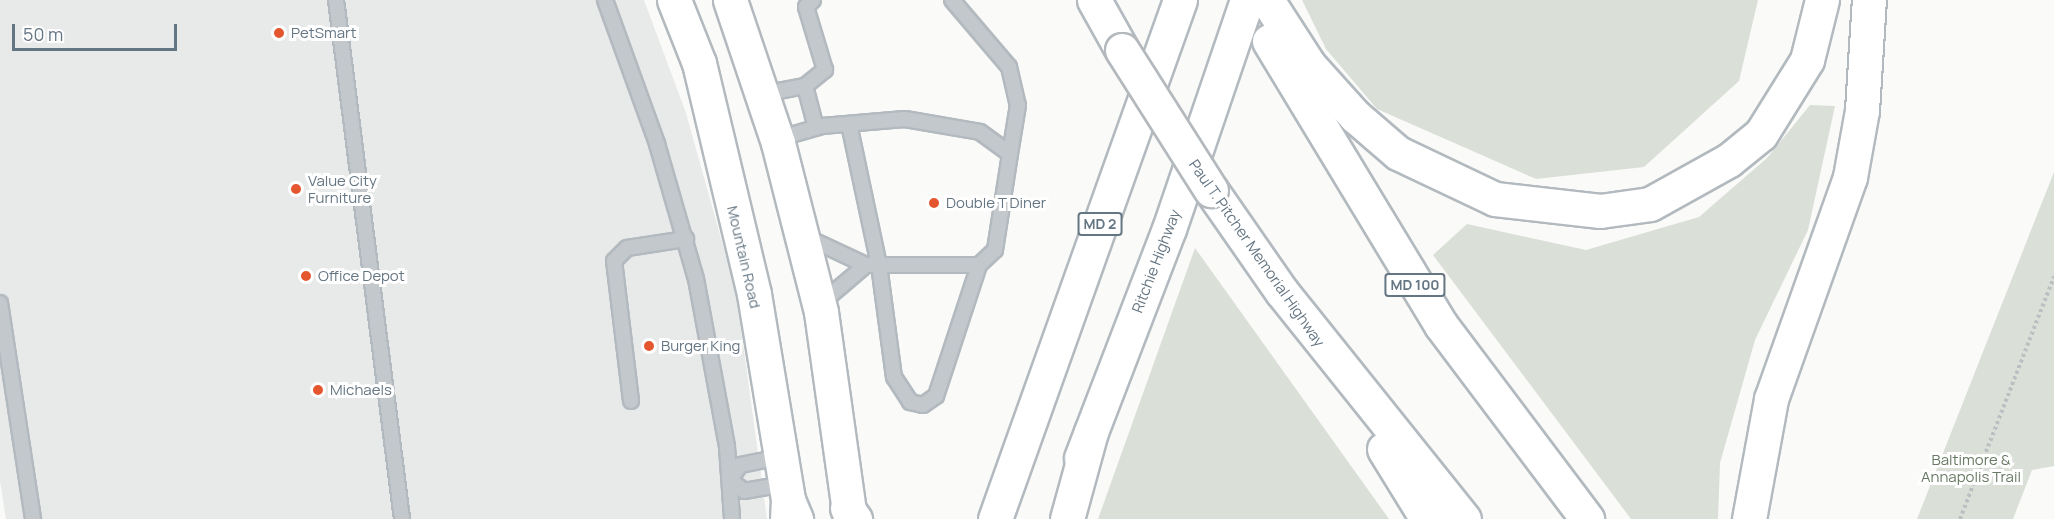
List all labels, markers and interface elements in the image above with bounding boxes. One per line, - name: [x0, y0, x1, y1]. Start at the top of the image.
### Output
- scale bar: [15, 12, 180, 50]
- text: 50 m: [23, 22, 63, 46]
- place label: PetSmart: [291, 24, 356, 42]
- marker: PetSmart: [272, 26, 286, 40]
- street label: Paul T. Pitcher Memorial Highway: [1185, 156, 1329, 350]
- place label: Value City Furniture: [308, 171, 377, 206]
- marker: Value City Furniture: [289, 182, 303, 196]
- place label: Double T Diner: [946, 194, 1047, 212]
- marker: Double T Diner: [927, 196, 941, 210]
- street label: Mountain Road: [723, 204, 765, 310]
- street label: Ritchie Highway: [1128, 207, 1184, 315]
- road number: MD 2: [1078, 213, 1122, 235]
- place label: Office Depot: [318, 267, 405, 285]
- marker: Office Depot: [299, 269, 313, 283]
- road number: MD 100: [1384, 274, 1446, 296]
- place label: Burger King: [661, 337, 740, 355]
- marker: Burger King: [642, 339, 656, 353]
- place label: Michaels: [330, 381, 392, 399]
- marker: Michaels: [311, 383, 325, 397]
- park label: Baltimore & Annapolis Trail: [1921, 450, 2021, 485]

